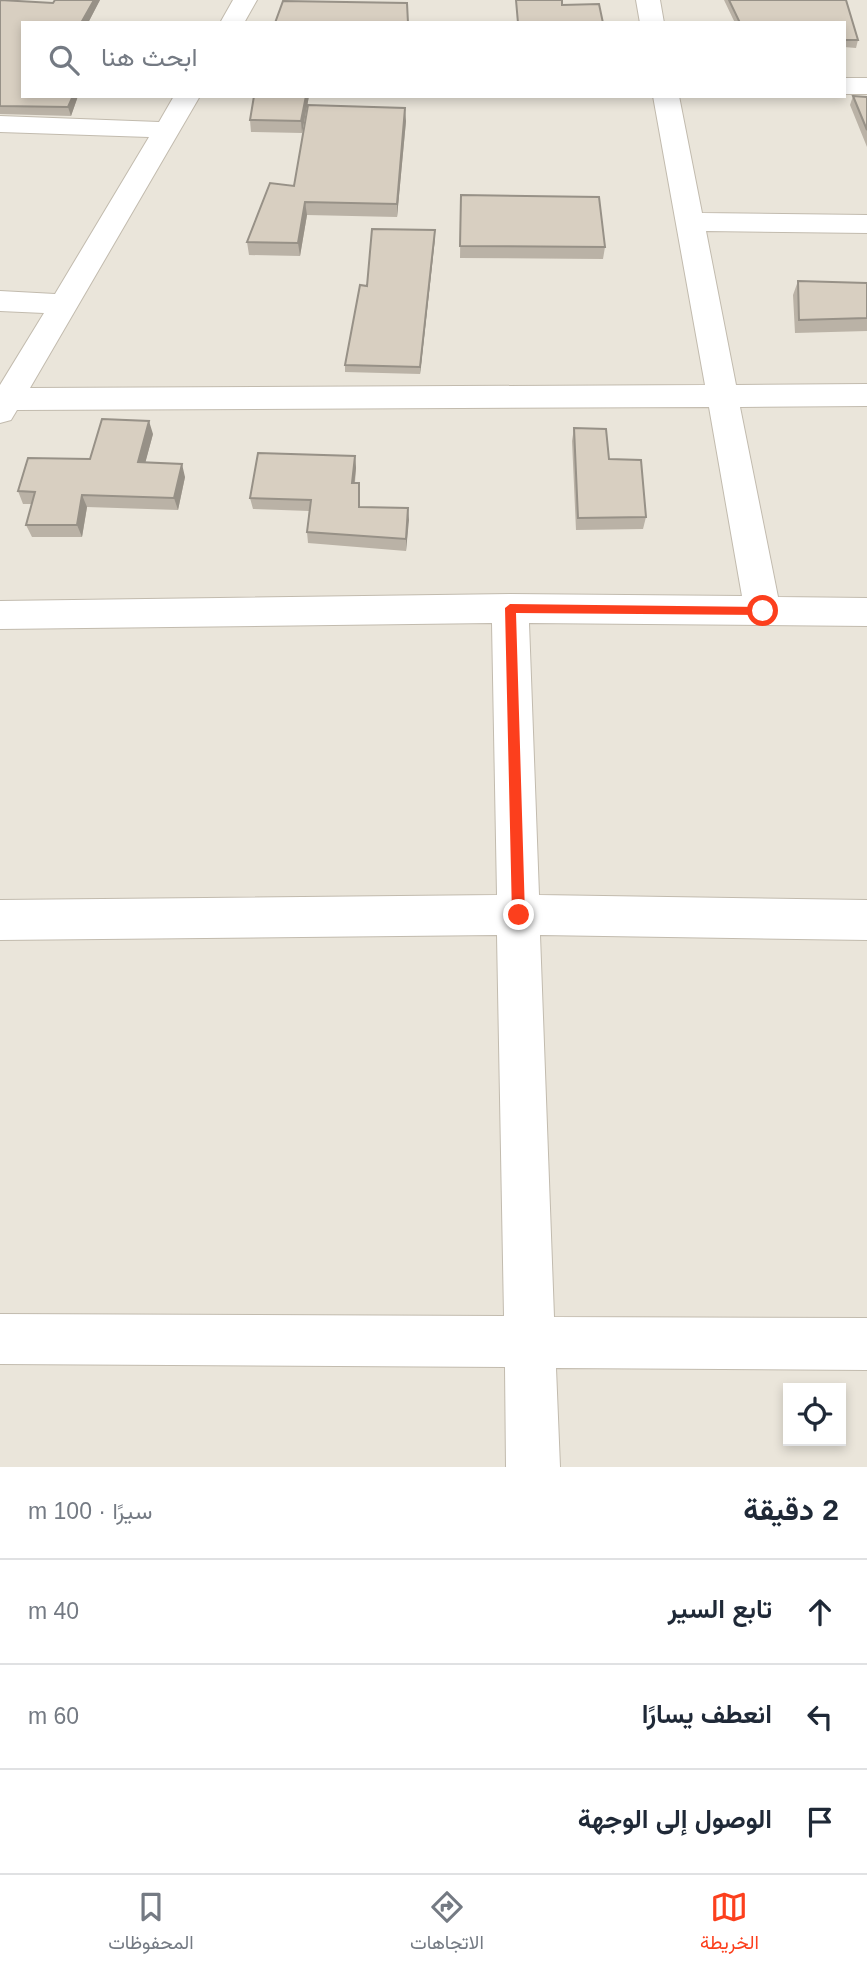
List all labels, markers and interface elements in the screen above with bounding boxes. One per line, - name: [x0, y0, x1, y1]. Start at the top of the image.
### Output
- search box: [21, 21, 846, 98]
- icon: search: [45, 41, 83, 79]
- text: ابحث هنا: [101, 42, 197, 72]
- route start: [747, 595, 778, 626]
- route end: [503, 899, 534, 930]
- map controls: [783, 1383, 846, 1446]
- button: locate: [783, 1383, 846, 1446]
- text: 2 دقيقة: [743, 1493, 839, 1526]
- text: سيرًا · 100 m: [28, 1498, 152, 1524]
- icon: ahead: [801, 1593, 839, 1631]
- text: تابع السير: [668, 1594, 772, 1624]
- text: 40 m: [28, 1598, 79, 1624]
- icon: left: [801, 1698, 839, 1736]
- text: انعطف يسارًا: [642, 1699, 772, 1729]
- text: 60 m: [28, 1703, 79, 1729]
- icon: arrive: [801, 1803, 839, 1841]
- text: الوصول إلى الوجهة: [578, 1804, 772, 1834]
- tab: المحفوظات: [108, 1888, 194, 1959]
- tab: الاتجاهات: [410, 1888, 484, 1959]
- tab: الخريطة: [700, 1888, 759, 1959]

